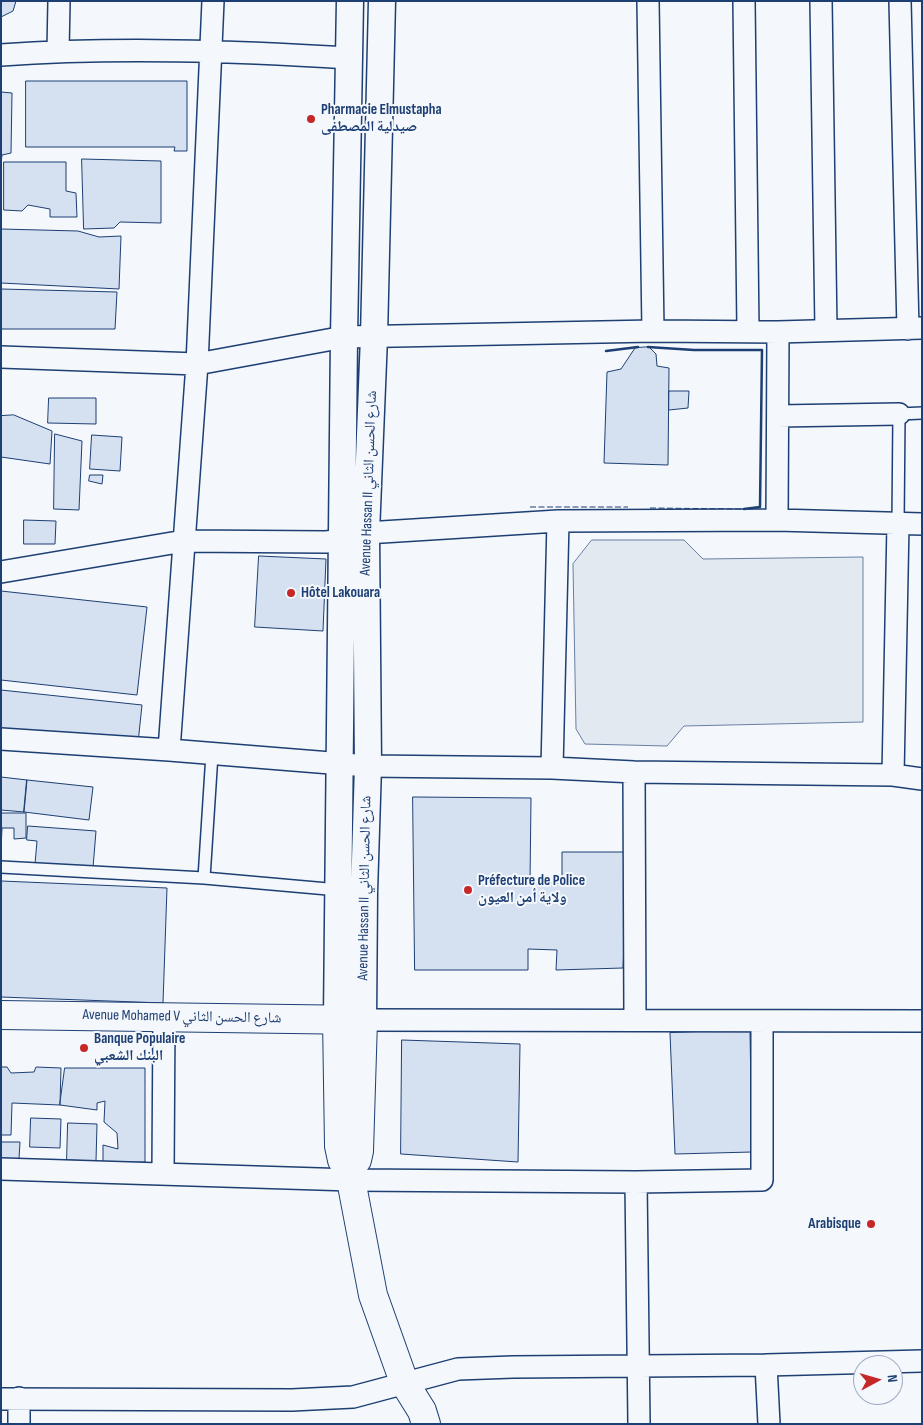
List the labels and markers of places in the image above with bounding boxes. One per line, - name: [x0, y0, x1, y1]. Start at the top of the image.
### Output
- place label: Pharmacie Elmustapha صيدلية المصطفى: [321, 101, 442, 136]
- marker: Pharmacie Elmustapha صيدلية المصطفى: [305, 113, 317, 125]
- place label: Hôtel Lakouara: [301, 584, 380, 602]
- marker: Hôtel Lakouara: [285, 587, 297, 599]
- place label: Préfecture de Police ولاية أمن العيون: [478, 872, 585, 907]
- marker: Préfecture de Police ولاية أمن العيون: [462, 884, 474, 896]
- place label: Banque Populaire البنك الشعبي: [94, 1030, 185, 1065]
- marker: Banque Populaire البنك الشعبي: [78, 1042, 90, 1054]
- place label: Arabisque: [808, 1215, 861, 1233]
- marker: Arabisque: [865, 1218, 877, 1230]

